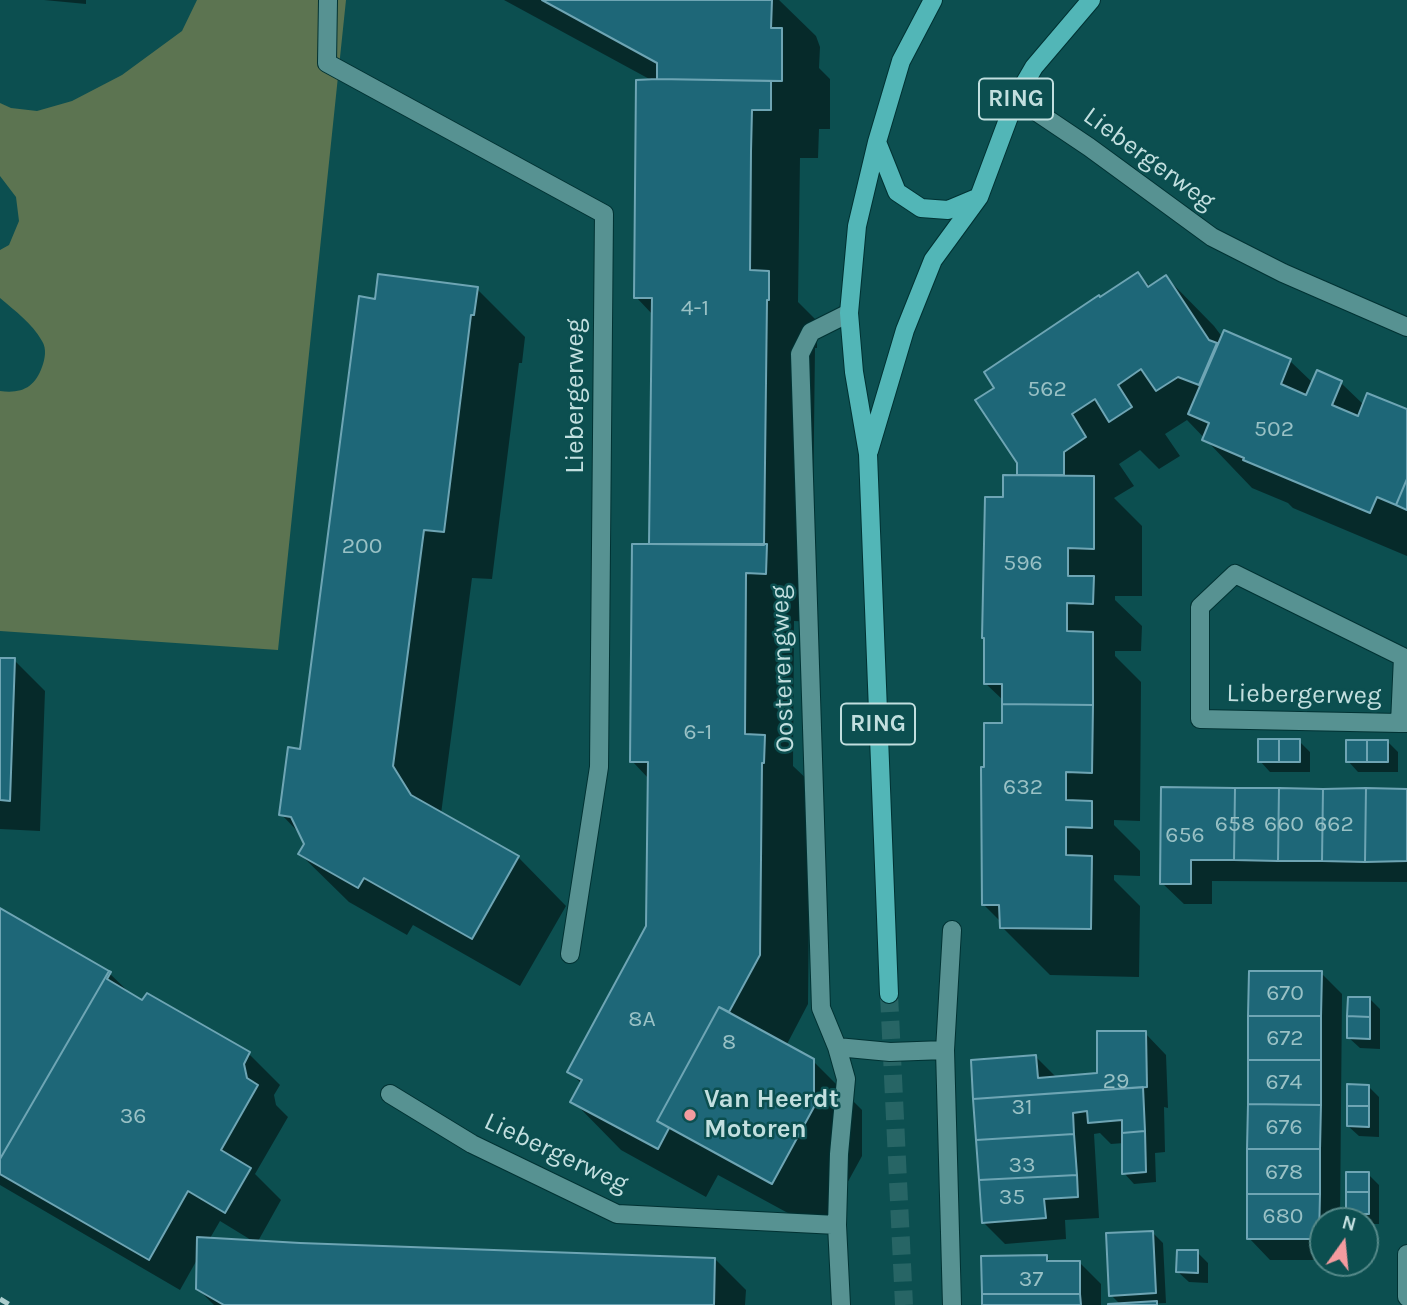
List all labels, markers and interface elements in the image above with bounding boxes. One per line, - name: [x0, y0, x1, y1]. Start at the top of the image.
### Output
- road number: RING: [979, 78, 1053, 119]
- street label: Liebergerweg: [1077, 101, 1221, 217]
- house number: 4-1: [681, 294, 709, 322]
- street label: Liebergerweg: [560, 318, 592, 474]
- house number: 562: [1027, 375, 1067, 403]
- house number: 502: [1254, 415, 1294, 443]
- house number: 200: [342, 532, 382, 560]
- house number: 596: [1003, 549, 1043, 577]
- street label: Oosterengweg: [764, 585, 802, 753]
- street label: Liebergerweg: [1226, 678, 1382, 712]
- road number: RING: [841, 704, 915, 744]
- house number: 6-1: [684, 718, 712, 746]
- house number: 632: [1003, 773, 1043, 801]
- house number: 658: [1215, 810, 1255, 838]
- house number: 660: [1264, 810, 1304, 838]
- house number: 662: [1314, 810, 1354, 838]
- house number: 656: [1165, 821, 1205, 849]
- house number: 670: [1266, 979, 1304, 1007]
- house number: 8A: [628, 1005, 656, 1033]
- house number: 672: [1266, 1024, 1304, 1052]
- house number: 8: [722, 1028, 736, 1056]
- house number: 29: [1103, 1067, 1129, 1095]
- house number: 674: [1266, 1068, 1302, 1096]
- place label: Van Heerdt Motoren: [704, 1084, 839, 1146]
- house number: 31: [1011, 1093, 1033, 1121]
- house number: 36: [120, 1102, 146, 1130]
- street label: Liebergerweg: [479, 1106, 633, 1200]
- marker: Van Heerdt Motoren: [682, 1107, 698, 1123]
- house number: 676: [1265, 1113, 1303, 1141]
- house number: 33: [1008, 1151, 1036, 1179]
- house number: 678: [1265, 1158, 1303, 1186]
- house number: 35: [999, 1183, 1025, 1211]
- house number: 680: [1263, 1202, 1303, 1230]
- north arrow: [1309, 1207, 1379, 1277]
- text: N: [1339, 1211, 1358, 1236]
- house number: 37: [1019, 1265, 1043, 1293]

